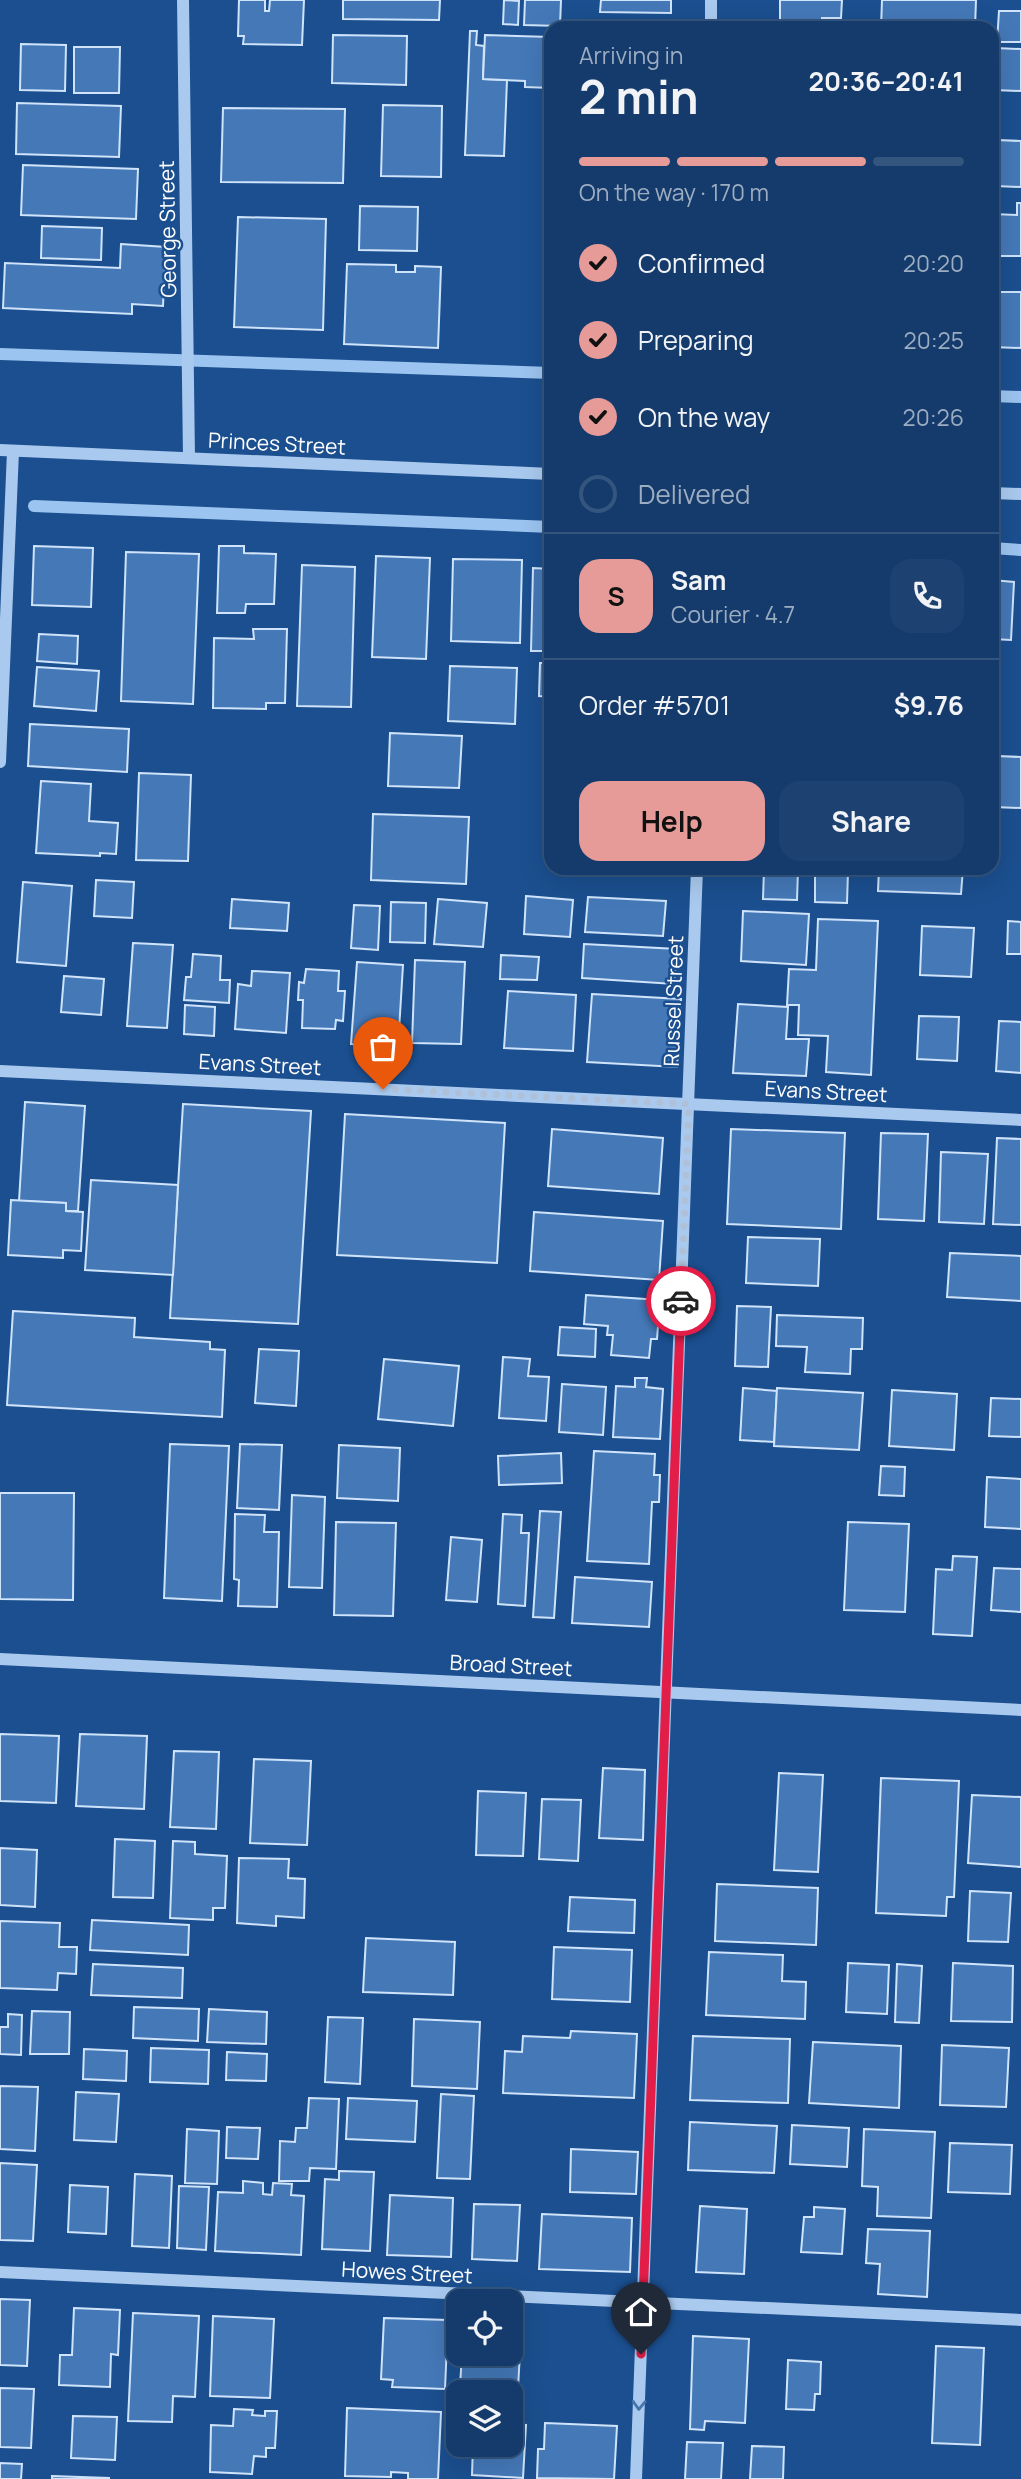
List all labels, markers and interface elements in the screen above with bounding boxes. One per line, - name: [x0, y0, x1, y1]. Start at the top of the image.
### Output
- text: Arriving in: [579, 39, 684, 71]
- text: 20:36–20:41: [808, 63, 964, 99]
- text: 2 min: [579, 65, 699, 128]
- street label: George Street: [152, 160, 182, 298]
- text: On the way · 170 m: [579, 176, 769, 208]
- icon: check: [579, 244, 617, 282]
- text: Confirmed: [638, 245, 765, 281]
- text: 20:20: [903, 247, 964, 279]
- icon: check: [579, 321, 617, 359]
- text: Preparing: [638, 322, 754, 358]
- text: 20:25: [904, 324, 964, 356]
- icon: check: [579, 398, 617, 436]
- text: On the way: [638, 399, 770, 435]
- text: 20:26: [903, 401, 964, 433]
- street label: Princes Street: [207, 425, 347, 461]
- text: Delivered: [638, 476, 750, 512]
- button: phone: [890, 559, 964, 633]
- text: Sam: [671, 562, 726, 598]
- text: S: [607, 578, 625, 614]
- text: Courier · 4.7: [671, 598, 795, 630]
- text: Order #5701: [579, 687, 730, 723]
- text: $9.76: [894, 687, 964, 723]
- button: Help: [579, 781, 765, 861]
- button: Share: [779, 781, 964, 861]
- street label: Russel Street: [657, 935, 689, 1067]
- pin: [353, 1017, 413, 1089]
- icon: bag: [364, 1028, 402, 1066]
- street label: Evans Street: [198, 1047, 322, 1081]
- street label: Evans Street: [764, 1074, 888, 1108]
- courier: [646, 1266, 716, 1336]
- icon: car: [662, 1282, 700, 1320]
- street label: Broad Street: [449, 1648, 573, 1682]
- street label: Howes Street: [341, 2255, 473, 2289]
- pin: [611, 2282, 671, 2354]
- map controls: [446, 2289, 523, 2457]
- button: locate: [446, 2289, 523, 2366]
- icon: home: [622, 2293, 660, 2331]
- button: layers: [446, 2380, 523, 2457]
- one-way arrow: [632, 2400, 647, 2411]

